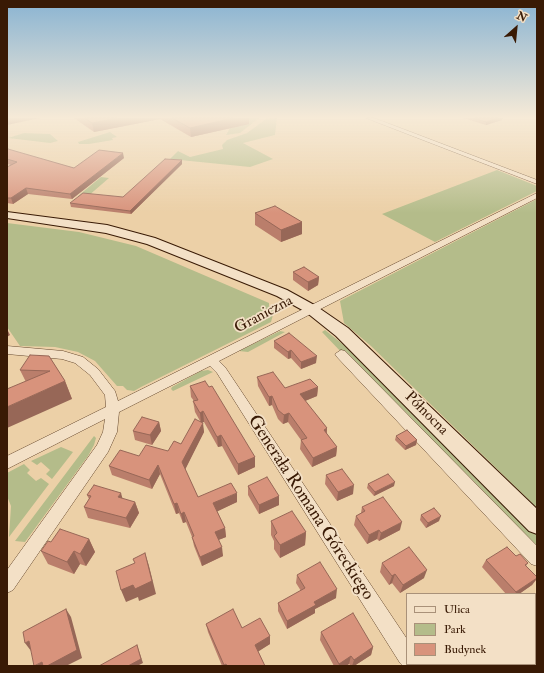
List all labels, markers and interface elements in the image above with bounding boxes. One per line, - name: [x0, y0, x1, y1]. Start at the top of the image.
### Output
- north arrow: [496, 8, 536, 48]
- text: N: [514, 9, 529, 25]
- street label: Graniczna: [232, 292, 296, 338]
- street label: Północna: [400, 388, 452, 440]
- street label: Generała Romana Góreckiego: [242, 411, 378, 605]
- legend: [406, 593, 536, 665]
- text: Ulica: [444, 602, 470, 617]
- text: Park: [444, 622, 466, 637]
- text: Budynek: [444, 642, 486, 657]

